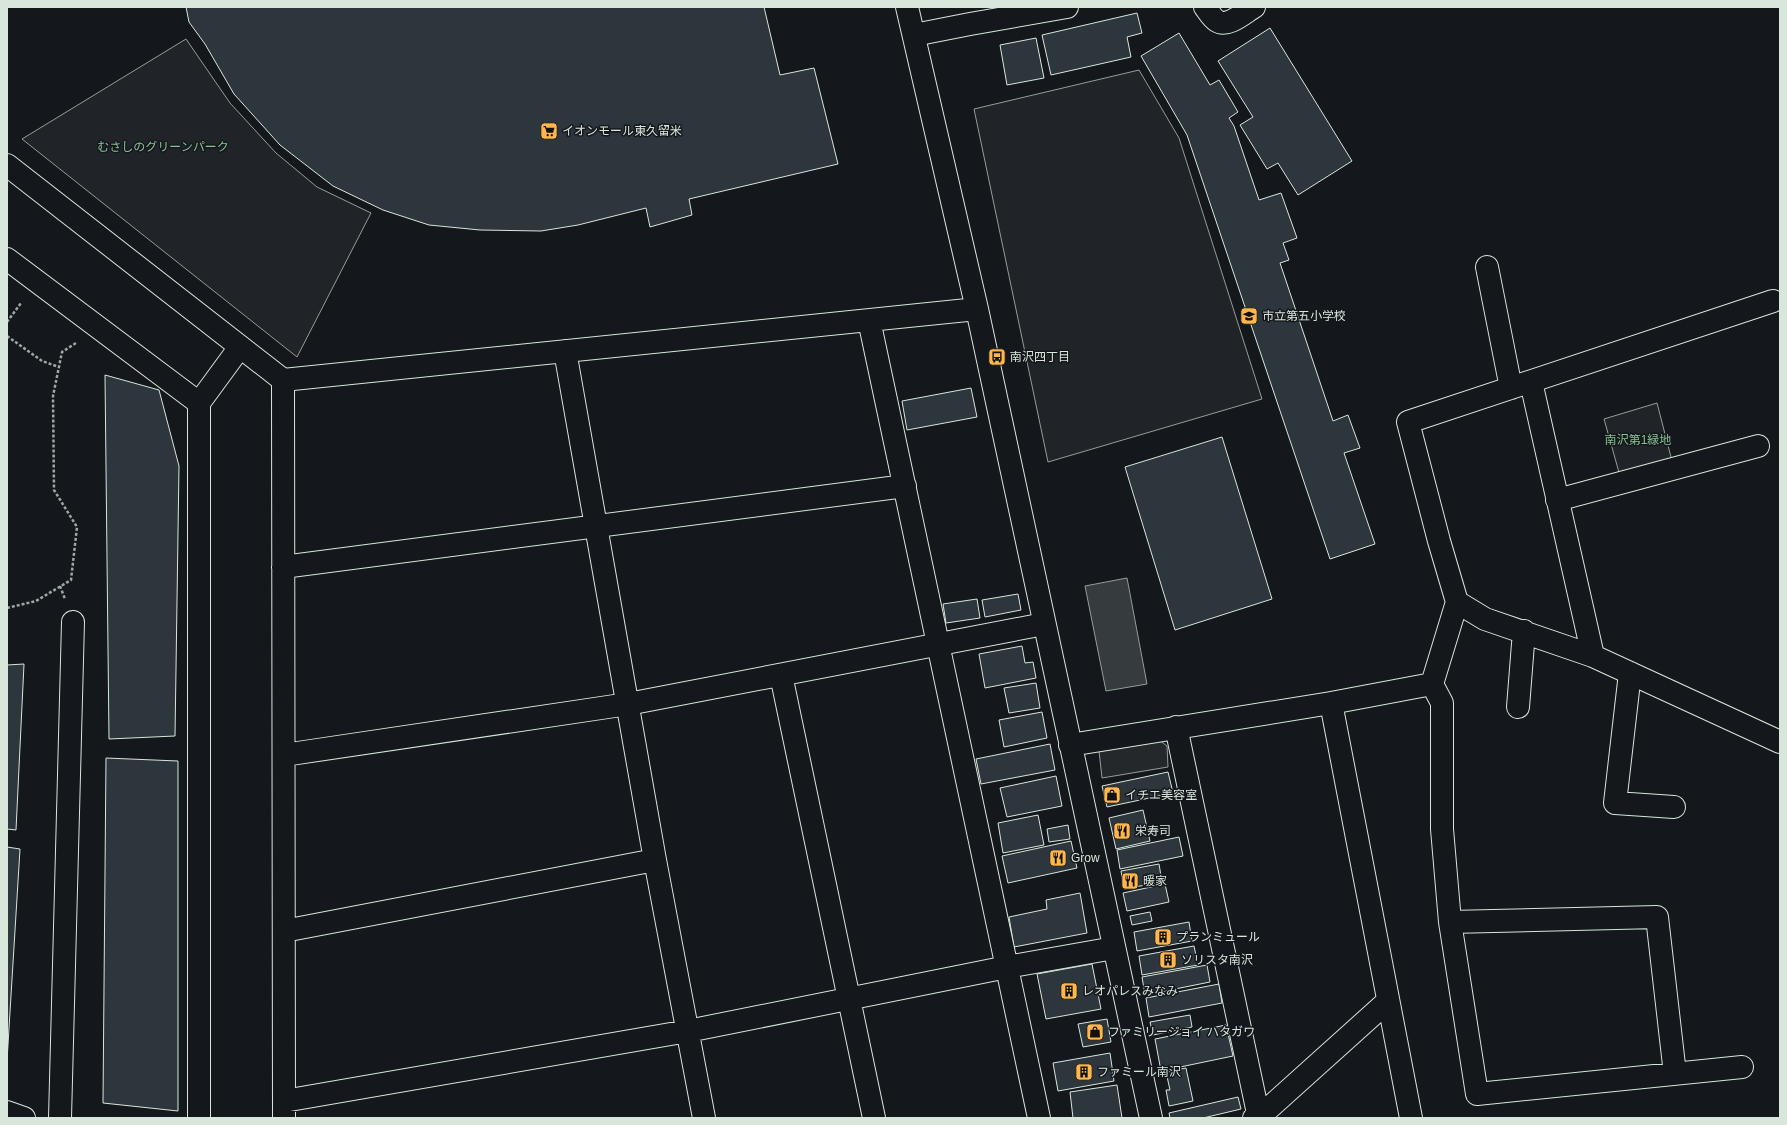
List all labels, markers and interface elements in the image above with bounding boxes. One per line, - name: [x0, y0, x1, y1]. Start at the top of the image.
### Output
- supermarket icon: イオンモール東久留米: [539, 121, 559, 141]
- place label: イオンモール東久留米: [562, 124, 682, 138]
- park label: むさしのグリーンパーク: [97, 140, 229, 154]
- school or university icon: 市立第五小学校: [1239, 306, 1259, 326]
- place label: 市立第五小学校: [1262, 309, 1346, 323]
- bus stop icon: 南沢四丁目: [987, 347, 1007, 367]
- place label: 南沢四丁目: [1010, 350, 1070, 364]
- park label: 南沢第1緑地: [1605, 433, 1671, 447]
- shop icon: イチエ美容室: [1102, 785, 1122, 805]
- place label: イチエ美容室: [1125, 788, 1197, 802]
- restaurant icon: 栄寿司: [1112, 821, 1132, 841]
- place label: 栄寿司: [1135, 824, 1171, 838]
- restaurant icon: Grow: [1048, 848, 1068, 868]
- place label: Grow: [1071, 851, 1100, 865]
- restaurant icon: 暖家: [1120, 871, 1140, 891]
- place label: 暖家: [1143, 874, 1167, 888]
- building icon: プランミュール: [1153, 927, 1173, 947]
- place label: プランミュール: [1176, 930, 1260, 944]
- building icon: ソリスタ南沢: [1158, 950, 1178, 970]
- place label: ソリスタ南沢: [1181, 953, 1253, 967]
- building icon: レオパレスみなみ: [1059, 981, 1079, 1001]
- place label: レオパレスみなみ: [1082, 984, 1178, 998]
- shop icon: ファミリージョイ ハタガワ: [1085, 1022, 1105, 1042]
- place label: ファミリージョイ ハタガワ: [1108, 1025, 1255, 1039]
- building icon: ファミール南沢: [1074, 1062, 1094, 1082]
- place label: ファミール南沢: [1097, 1065, 1181, 1079]

